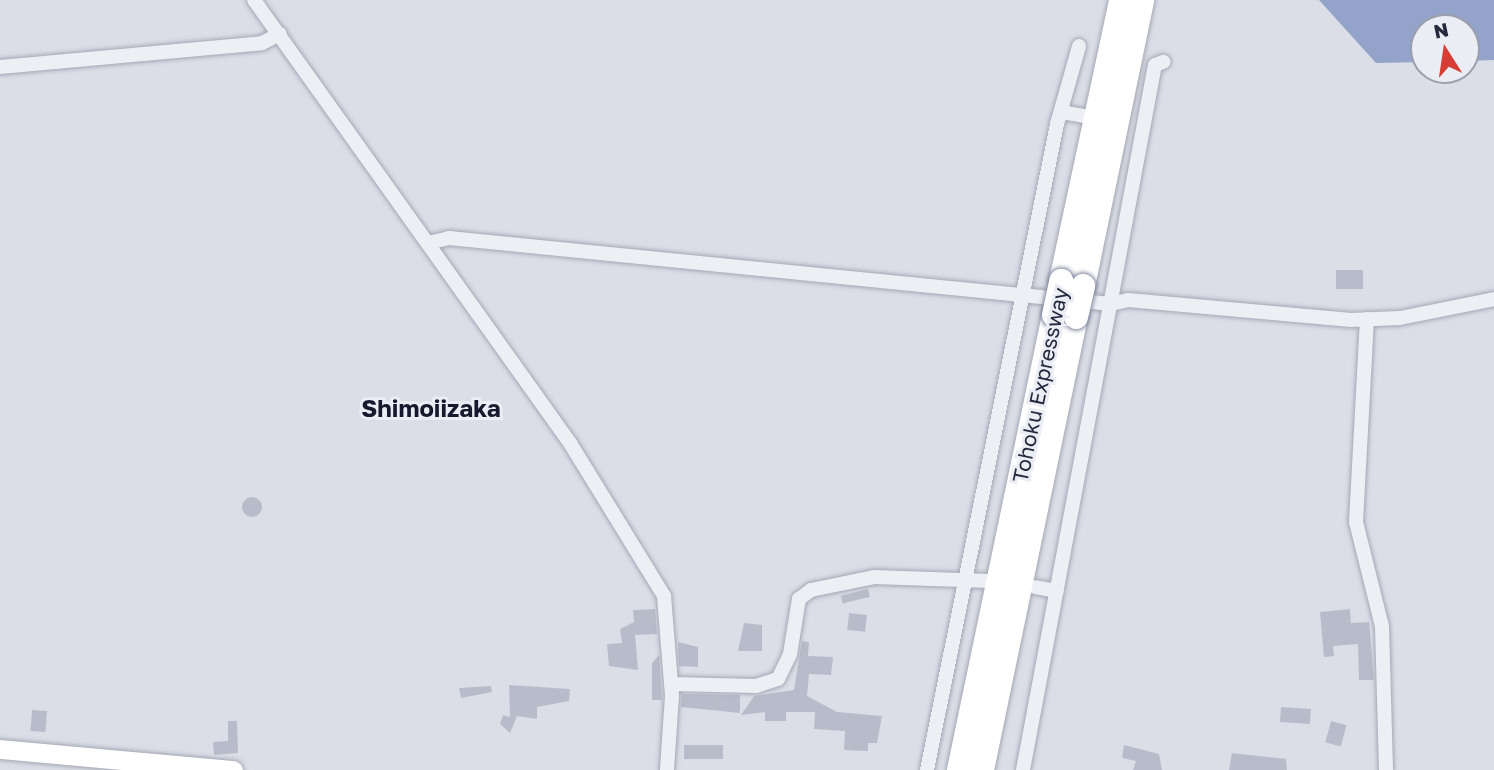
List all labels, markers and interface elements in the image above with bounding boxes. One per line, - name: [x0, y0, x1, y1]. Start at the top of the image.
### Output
- north arrow: [1410, 14, 1480, 84]
- text: N: [1431, 17, 1450, 43]
- street label: Tohoku Expressway: [1007, 285, 1073, 485]
- district label: Shimoiizaka: [361, 394, 501, 422]

